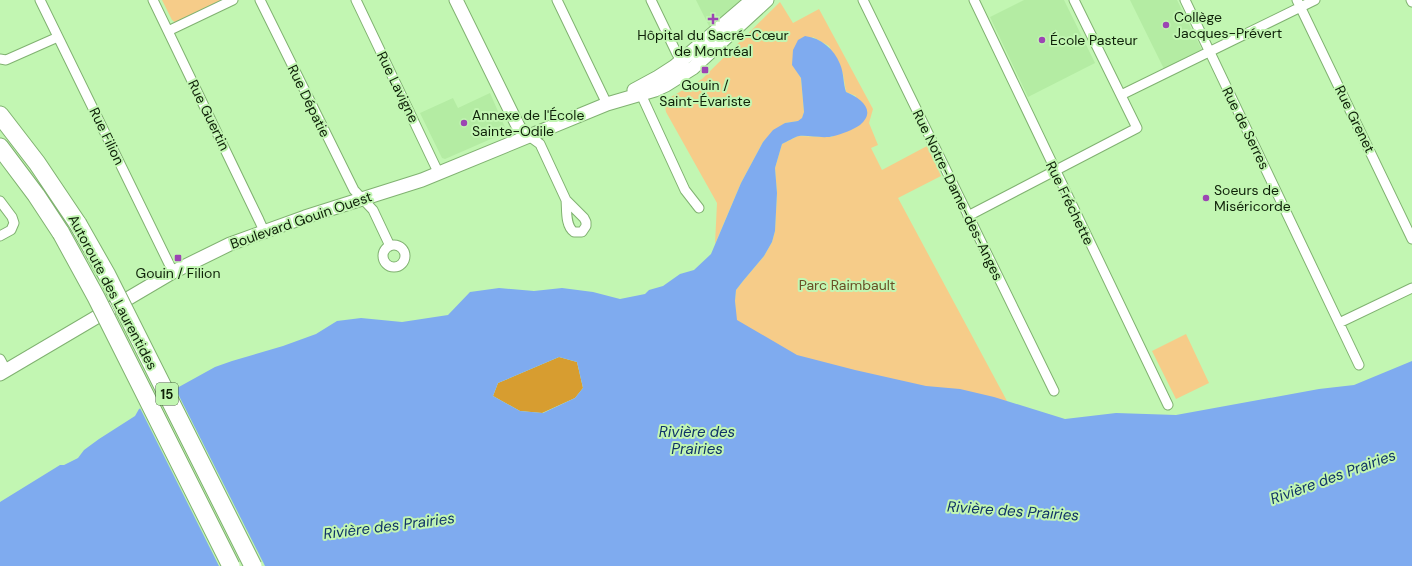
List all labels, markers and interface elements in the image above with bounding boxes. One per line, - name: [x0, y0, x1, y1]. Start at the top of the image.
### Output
- place label: Collège Jacques-Prévert: [1174, 8, 1282, 42]
- marker: Hôpital du Sacré-Cœur de Montréal: [707, 13, 719, 25]
- marker: Collège Jacques-Prévert: [1161, 20, 1171, 30]
- place label: Hôpital du Sacré-Cœur de Montréal: [637, 26, 789, 60]
- place label: École Pasteur: [1050, 31, 1138, 49]
- marker: École Pasteur: [1037, 35, 1047, 45]
- street label: Rue Lavigne: [373, 48, 423, 126]
- street label: Rue Dépatie: [284, 62, 334, 140]
- marker: Gouin / Saint-Évariste: [700, 65, 710, 75]
- place label: Gouin / Saint-Évariste: [659, 76, 751, 110]
- street label: Rue Guertin: [184, 77, 234, 153]
- street label: Rue Grenet: [1331, 82, 1379, 156]
- street label: Rue de Serres: [1218, 84, 1274, 172]
- street label: Rue Filion: [85, 104, 129, 168]
- place label: Annexe de l'École Sainte-Odile: [472, 106, 584, 140]
- street label: Rue Notre-Dame-des-Anges: [909, 107, 1007, 283]
- marker: Annexe de l'École Sainte-Odile: [459, 118, 469, 128]
- street label: Rue Fréchette: [1042, 158, 1098, 248]
- place label: Soeurs de Miséricorde: [1214, 181, 1291, 215]
- street label: Boulevard Gouin Ouest: [228, 187, 374, 253]
- marker: Soeurs de Miséricorde: [1201, 193, 1211, 203]
- street label: Autoroute des Laurentides: [64, 211, 162, 373]
- marker: Gouin / Filion: [173, 253, 183, 263]
- place label: Gouin / Filion: [136, 264, 220, 282]
- park label: Parc Raimbault: [799, 276, 895, 294]
- road number: 15: [156, 383, 178, 405]
- water label: Rivière des Prairies: [659, 422, 735, 459]
- water label: Rivière des Prairies: [1267, 445, 1399, 509]
- water label: Rivière des Prairies: [946, 496, 1080, 526]
- water label: Rivière des Prairies: [322, 508, 456, 544]

